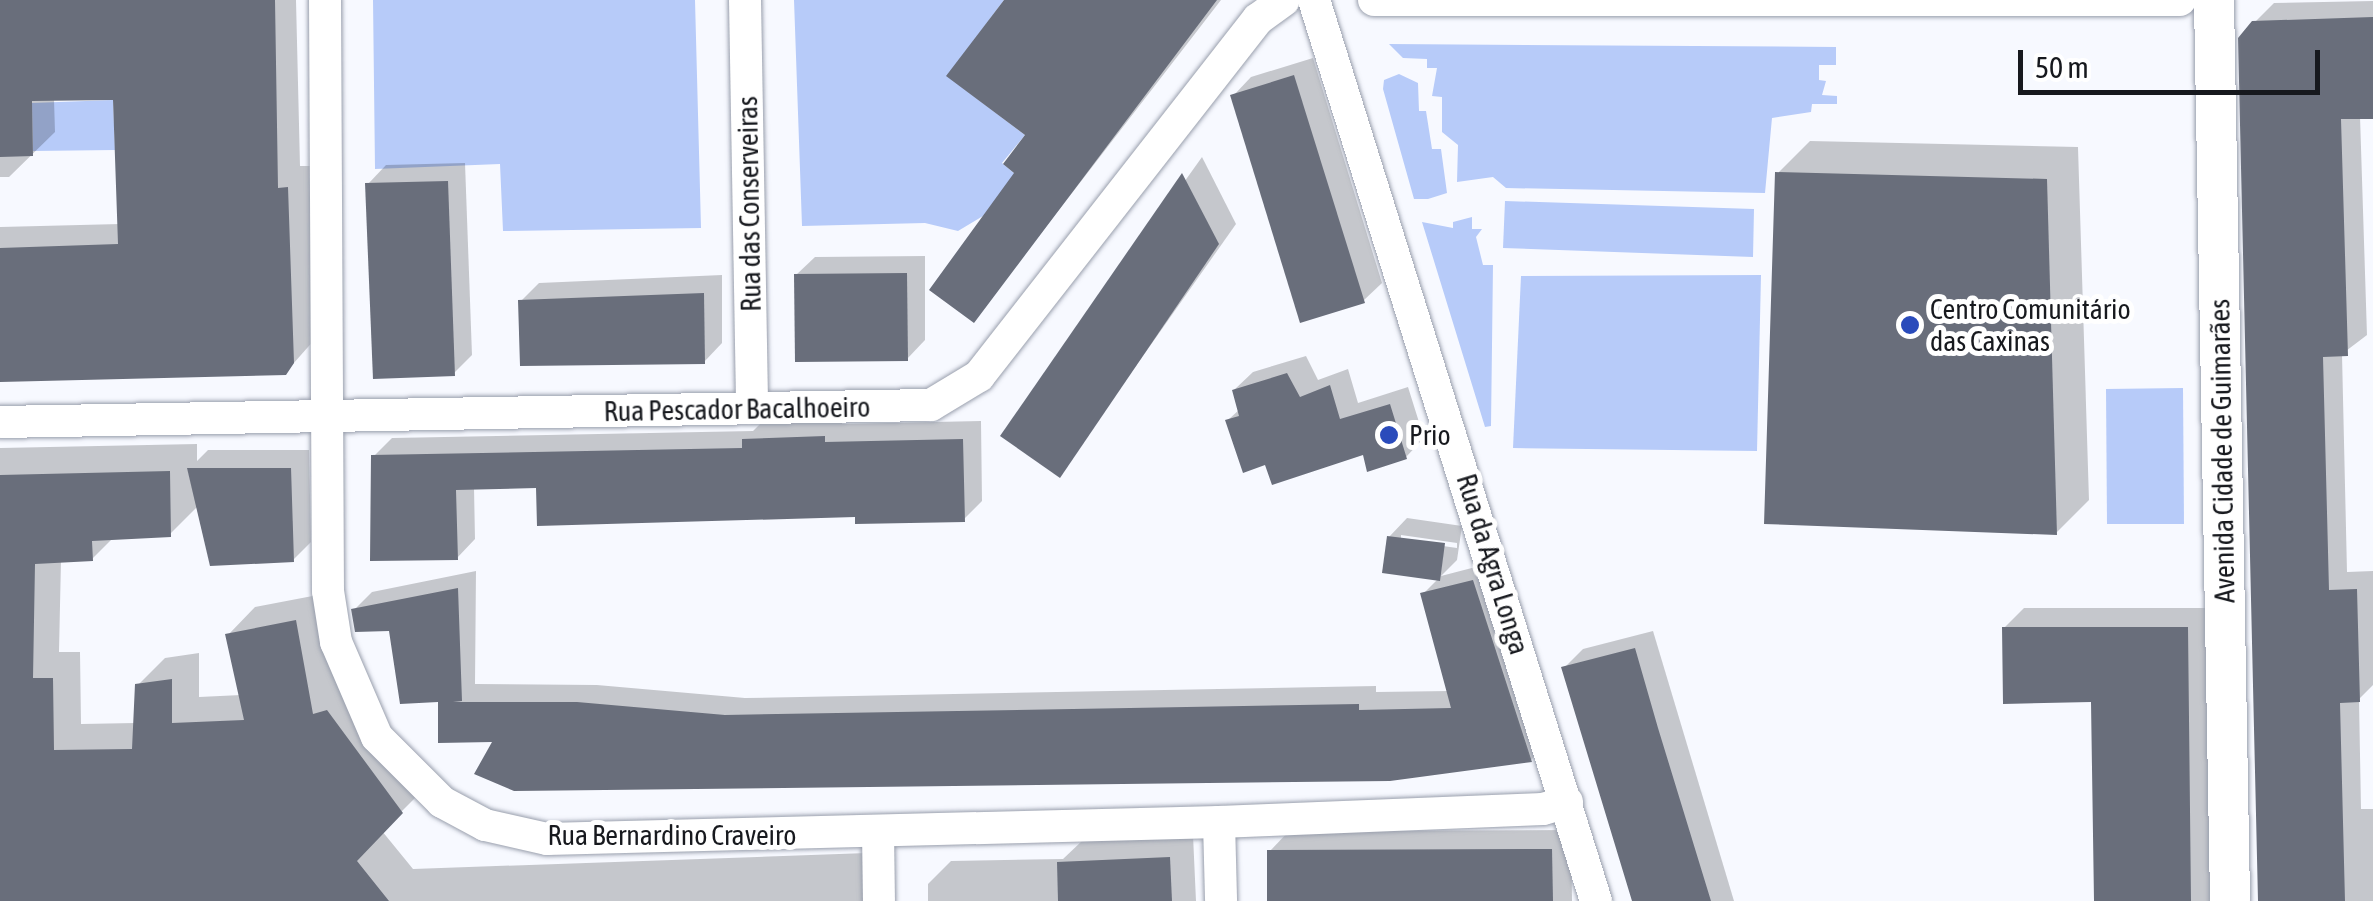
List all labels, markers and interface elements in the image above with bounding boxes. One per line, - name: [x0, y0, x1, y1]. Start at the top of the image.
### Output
- scale bar: [2023, 30, 2326, 92]
- text: 50 m: [2035, 50, 2089, 84]
- street label: Rua das Conserveiras: [730, 96, 768, 312]
- place label: Centro Comunitário das Caxinas: [1930, 292, 2131, 358]
- street label: Avenida Cidade de Guimarães: [2203, 299, 2241, 603]
- marker: Centro Comunitário das Caxinas: [1899, 314, 1921, 336]
- street label: Rua Pescador Bacalhoeiro: [603, 390, 871, 428]
- place label: Prio: [1409, 418, 1451, 452]
- marker: Prio: [1378, 424, 1400, 446]
- street label: Rua da Agra Longa: [1450, 470, 1536, 658]
- street label: Rua Bernardino Craveiro: [548, 818, 796, 852]

